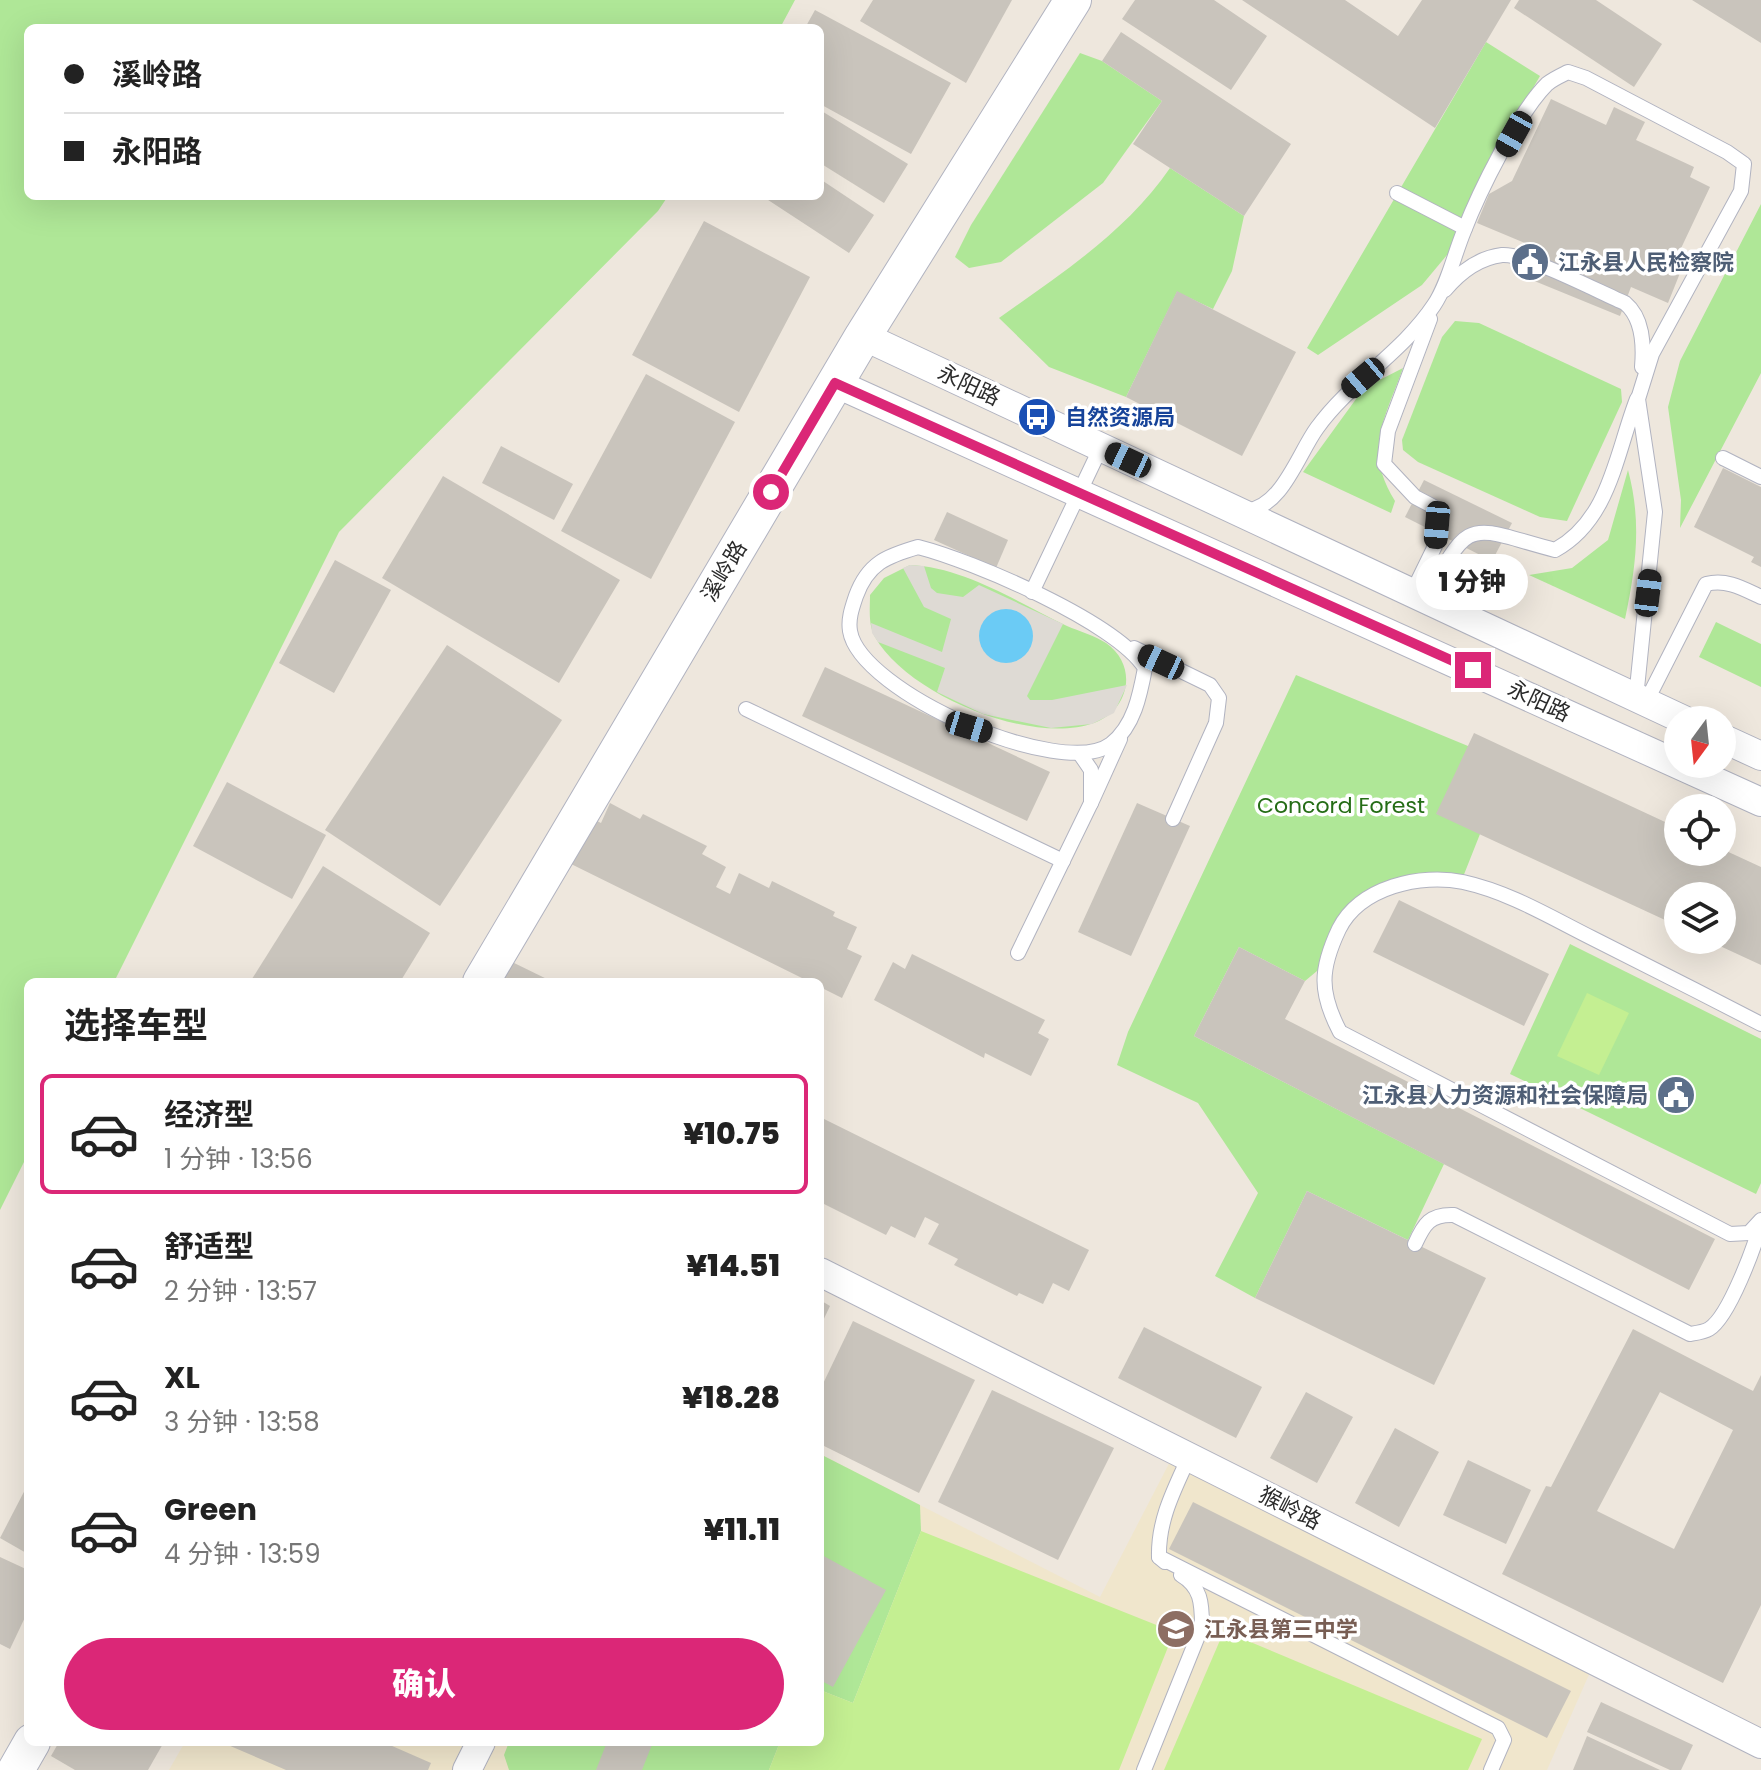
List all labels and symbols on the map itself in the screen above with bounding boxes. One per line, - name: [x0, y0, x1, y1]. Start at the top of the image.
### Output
- car: [1492, 107, 1536, 161]
- public building icon: 江永县人民检察院: [1509, 241, 1551, 283]
- place label: 江永县人民检察院: [1558, 247, 1734, 278]
- car: [1337, 353, 1389, 403]
- street label: 永阳路: [933, 357, 1005, 413]
- bus stop icon: 自然资源局: [1016, 396, 1058, 438]
- place label: 自然资源局: [1065, 402, 1175, 433]
- car: [1101, 439, 1155, 481]
- route start: [753, 474, 789, 510]
- car: [1423, 500, 1451, 550]
- street label: 溪岭路: [694, 535, 754, 607]
- callout: 1 分钟: [1417, 554, 1529, 610]
- car: [1633, 568, 1663, 618]
- car: [1134, 641, 1188, 683]
- route end: [1455, 652, 1491, 688]
- street label: 永阳路: [1503, 673, 1575, 729]
- north arrow: [1664, 706, 1736, 778]
- car: [943, 709, 995, 745]
- park label: Concord Forest: [1257, 790, 1425, 821]
- public building icon: 江永县人力资源和社会保障局: [1655, 1074, 1697, 1116]
- place label: 江永县人力资源和社会保障局: [1362, 1080, 1648, 1111]
- street label: 猴岭路: [1254, 1479, 1326, 1537]
- school or university icon: 江永县第三中学: [1155, 1608, 1197, 1650]
- place label: 江永县第三中学: [1204, 1614, 1358, 1645]

